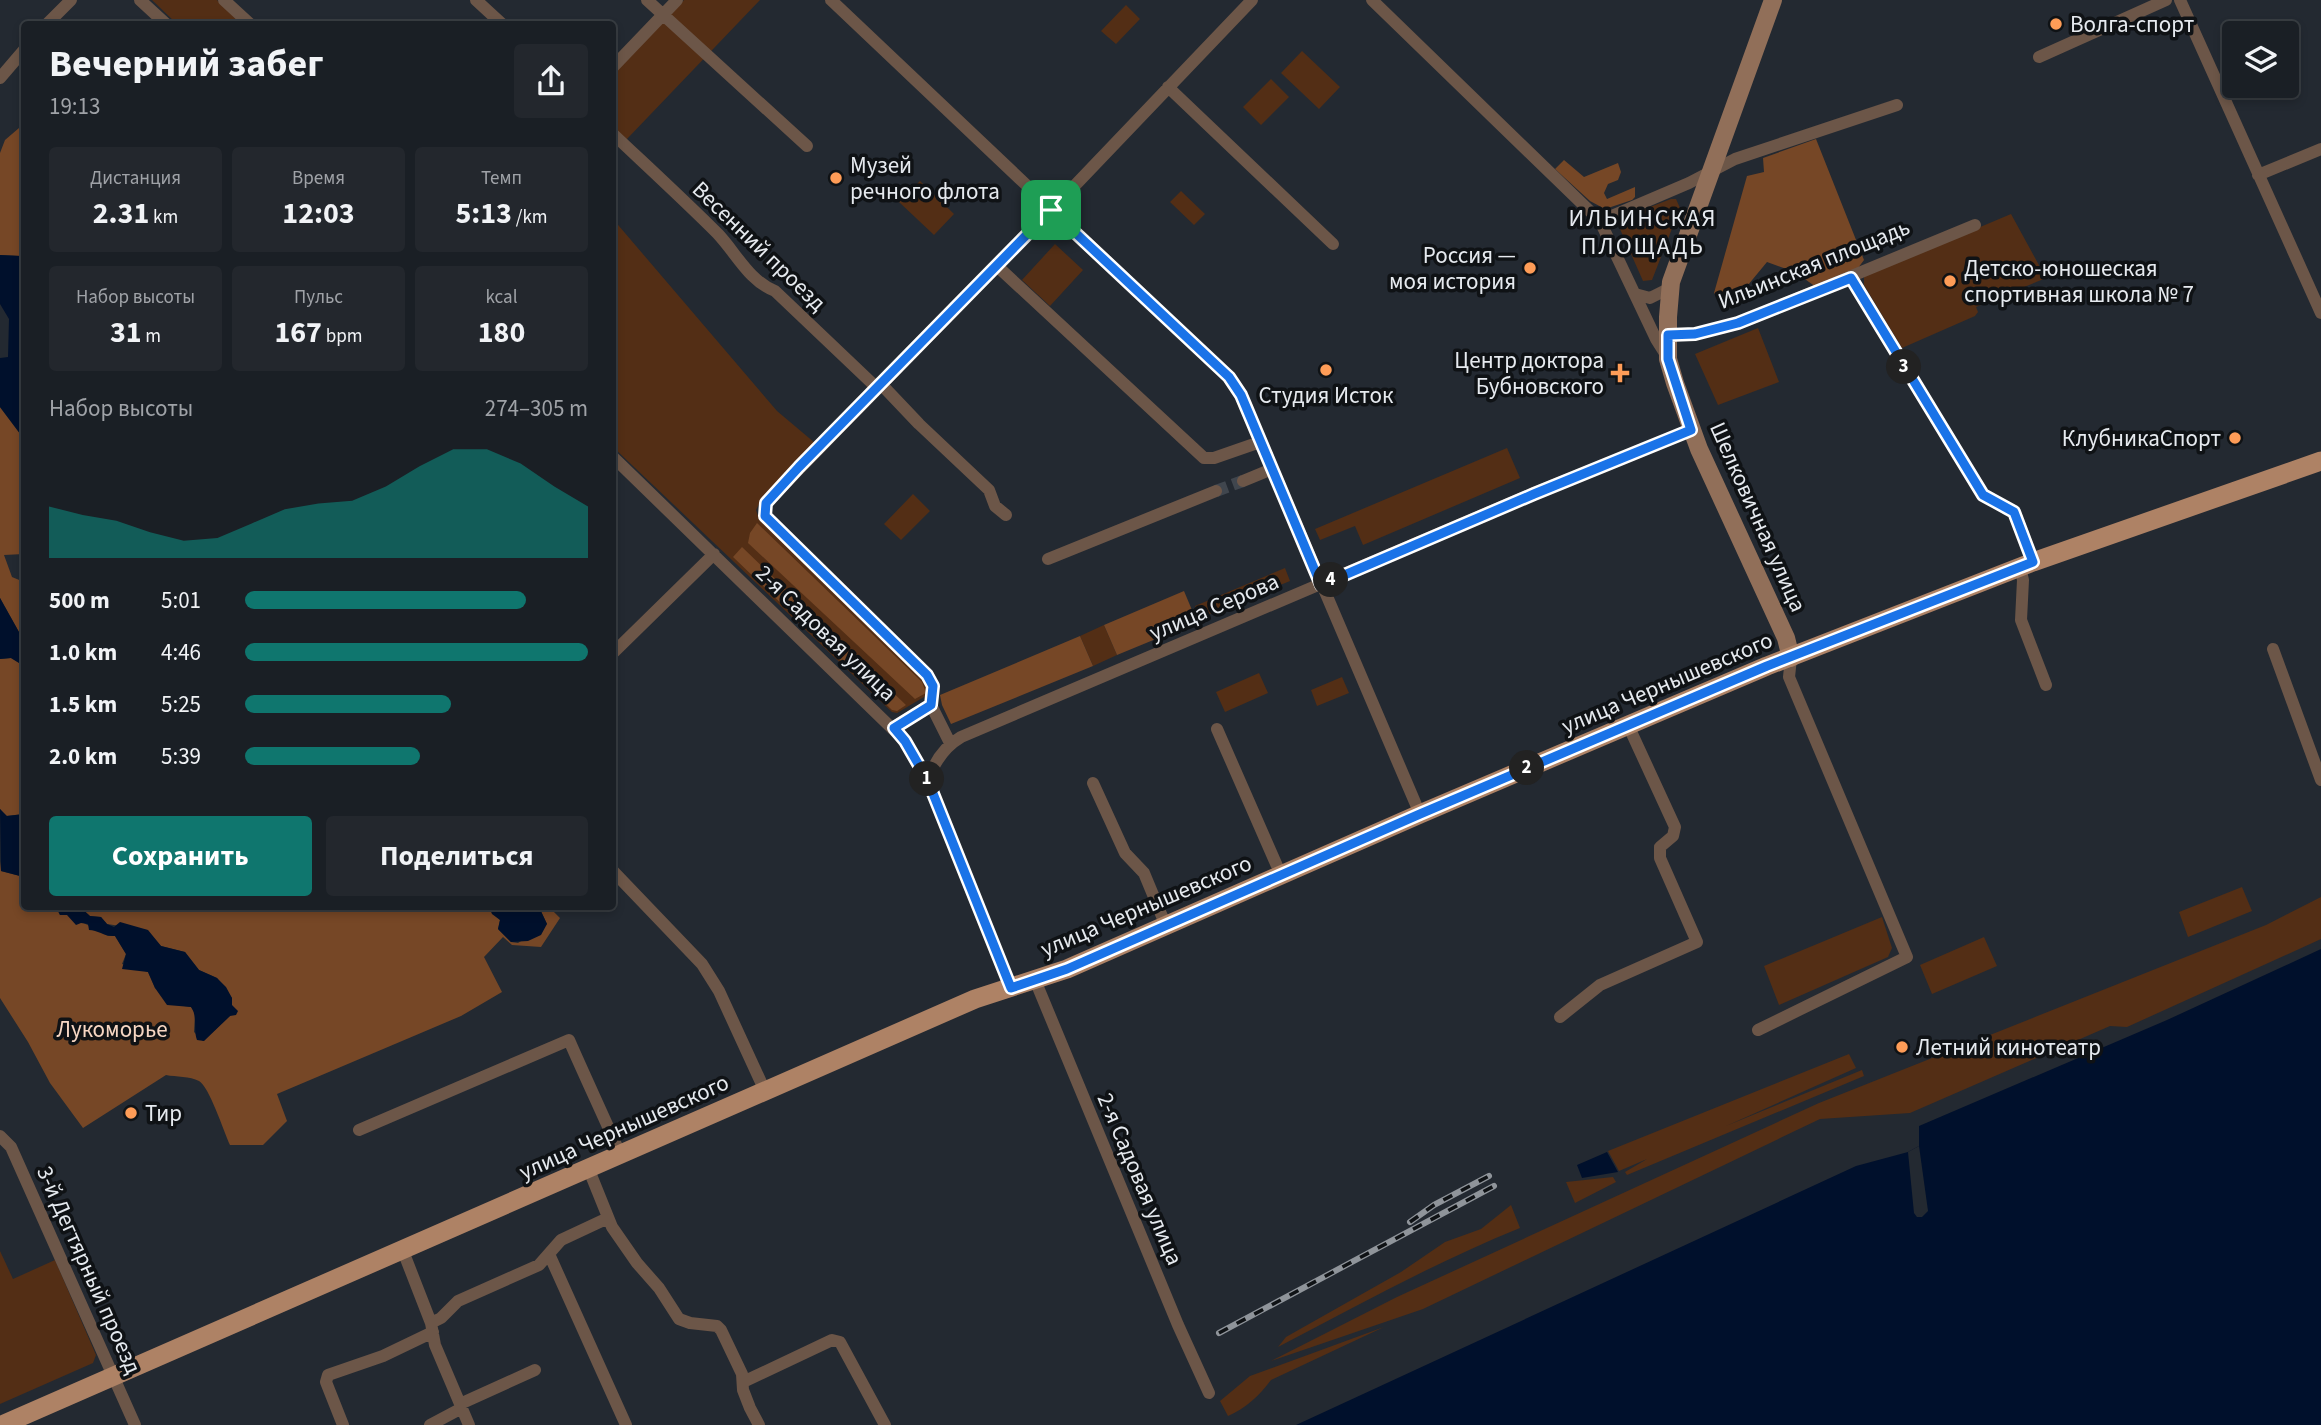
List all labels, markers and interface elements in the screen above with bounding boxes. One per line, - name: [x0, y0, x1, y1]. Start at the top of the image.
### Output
- place label: Волга-спорт: [2070, 8, 2194, 41]
- marker: Волга-спорт: [2048, 16, 2064, 32]
- map controls: [2222, 21, 2299, 98]
- button: layers: [2222, 21, 2299, 98]
- text: Вечерний забег: [49, 37, 324, 91]
- button: share: [514, 44, 588, 118]
- text: 19:13: [49, 90, 100, 123]
- place label: Музей речного флота: [850, 149, 1000, 208]
- text: Дистанция: [90, 165, 181, 192]
- text: Время: [292, 165, 345, 192]
- text: Темп: [481, 165, 522, 192]
- marker: Музей речного флота: [828, 170, 844, 186]
- street label: Весенний проезд: [685, 173, 833, 319]
- pin: [1021, 180, 1081, 240]
- icon: arrive: [1032, 191, 1070, 229]
- text: 2.31: [93, 192, 149, 235]
- text: 12:03: [282, 192, 355, 235]
- text: 5:13: [455, 192, 512, 235]
- district label: ИЛЬИНСКАЯ ПЛОЩАДЬ: [1569, 201, 1717, 264]
- text: km: [149, 204, 178, 231]
- text: /km: [512, 204, 548, 231]
- street label: Ильинская площадь: [1713, 210, 1915, 318]
- place label: Россия — моя история: [1389, 239, 1516, 298]
- place label: Детско-юношеская спортивная школа № 7: [1964, 252, 2194, 311]
- marker: Россия — моя история: [1522, 260, 1538, 276]
- marker: Детско-юношеская спортивная школа № 7: [1942, 273, 1958, 289]
- text: Набор высоты: [76, 284, 195, 311]
- text: Пульс: [294, 284, 343, 311]
- text: kcal: [486, 284, 517, 311]
- text: 31: [110, 311, 142, 354]
- text: 167: [274, 311, 322, 354]
- text: 180: [478, 311, 525, 354]
- text: m: [142, 323, 161, 350]
- text: bpm: [322, 323, 363, 350]
- place label: Центр доктора Бубновского: [1454, 344, 1604, 403]
- pin: 3: [1886, 350, 1922, 384]
- text: 3: [1898, 353, 1909, 380]
- marker: Студия Исток: [1318, 362, 1334, 378]
- marker: Центр доктора Бубновского: [1610, 363, 1630, 383]
- place label: Студия Исток: [1259, 379, 1394, 412]
- text: Набор высоты: [49, 392, 193, 425]
- text: 274–305 m: [485, 392, 588, 425]
- street label: Шелковичная улица: [1701, 417, 1815, 617]
- place label: КлубникаСпорт: [2062, 422, 2221, 455]
- marker: КлубникаСпорт: [2227, 430, 2243, 446]
- street label: 2-я Садовая улица: [748, 557, 904, 709]
- pin: 4: [1314, 562, 1348, 598]
- street label: улица Серова: [1144, 565, 1284, 649]
- text: 4: [1325, 566, 1336, 593]
- text: 500 m: [49, 584, 110, 617]
- text: 5:01: [161, 584, 201, 617]
- street label: улица Чернышевского: [1556, 624, 1778, 742]
- text: 1.0 km: [49, 636, 117, 669]
- text: 4:46: [161, 636, 201, 669]
- text: 1.5 km: [49, 688, 117, 721]
- text: 5:25: [161, 688, 201, 721]
- text: 2.0 km: [49, 740, 117, 773]
- text: 5:39: [161, 740, 201, 773]
- pin: 2: [1510, 750, 1544, 786]
- text: 2: [1521, 754, 1532, 781]
- pin: 1: [909, 762, 944, 796]
- text: 1: [921, 765, 932, 792]
- button: Сохранить: [49, 816, 312, 896]
- button: Поделиться: [326, 816, 588, 896]
- street label: улица Чернышевского: [1035, 847, 1257, 965]
- park label: Лукоморье: [56, 1013, 168, 1046]
- place label: Летний кинотеатр: [1916, 1031, 2101, 1064]
- marker: Летний кинотеатр: [1894, 1039, 1910, 1055]
- street label: улица Чернышевского: [514, 1066, 734, 1188]
- street label: 2-я Садовая улица: [1089, 1088, 1191, 1270]
- place label: Тир: [145, 1097, 182, 1130]
- marker: Тир: [123, 1105, 139, 1121]
- street label: 3-й Дегтярный проезд: [28, 1161, 150, 1379]

